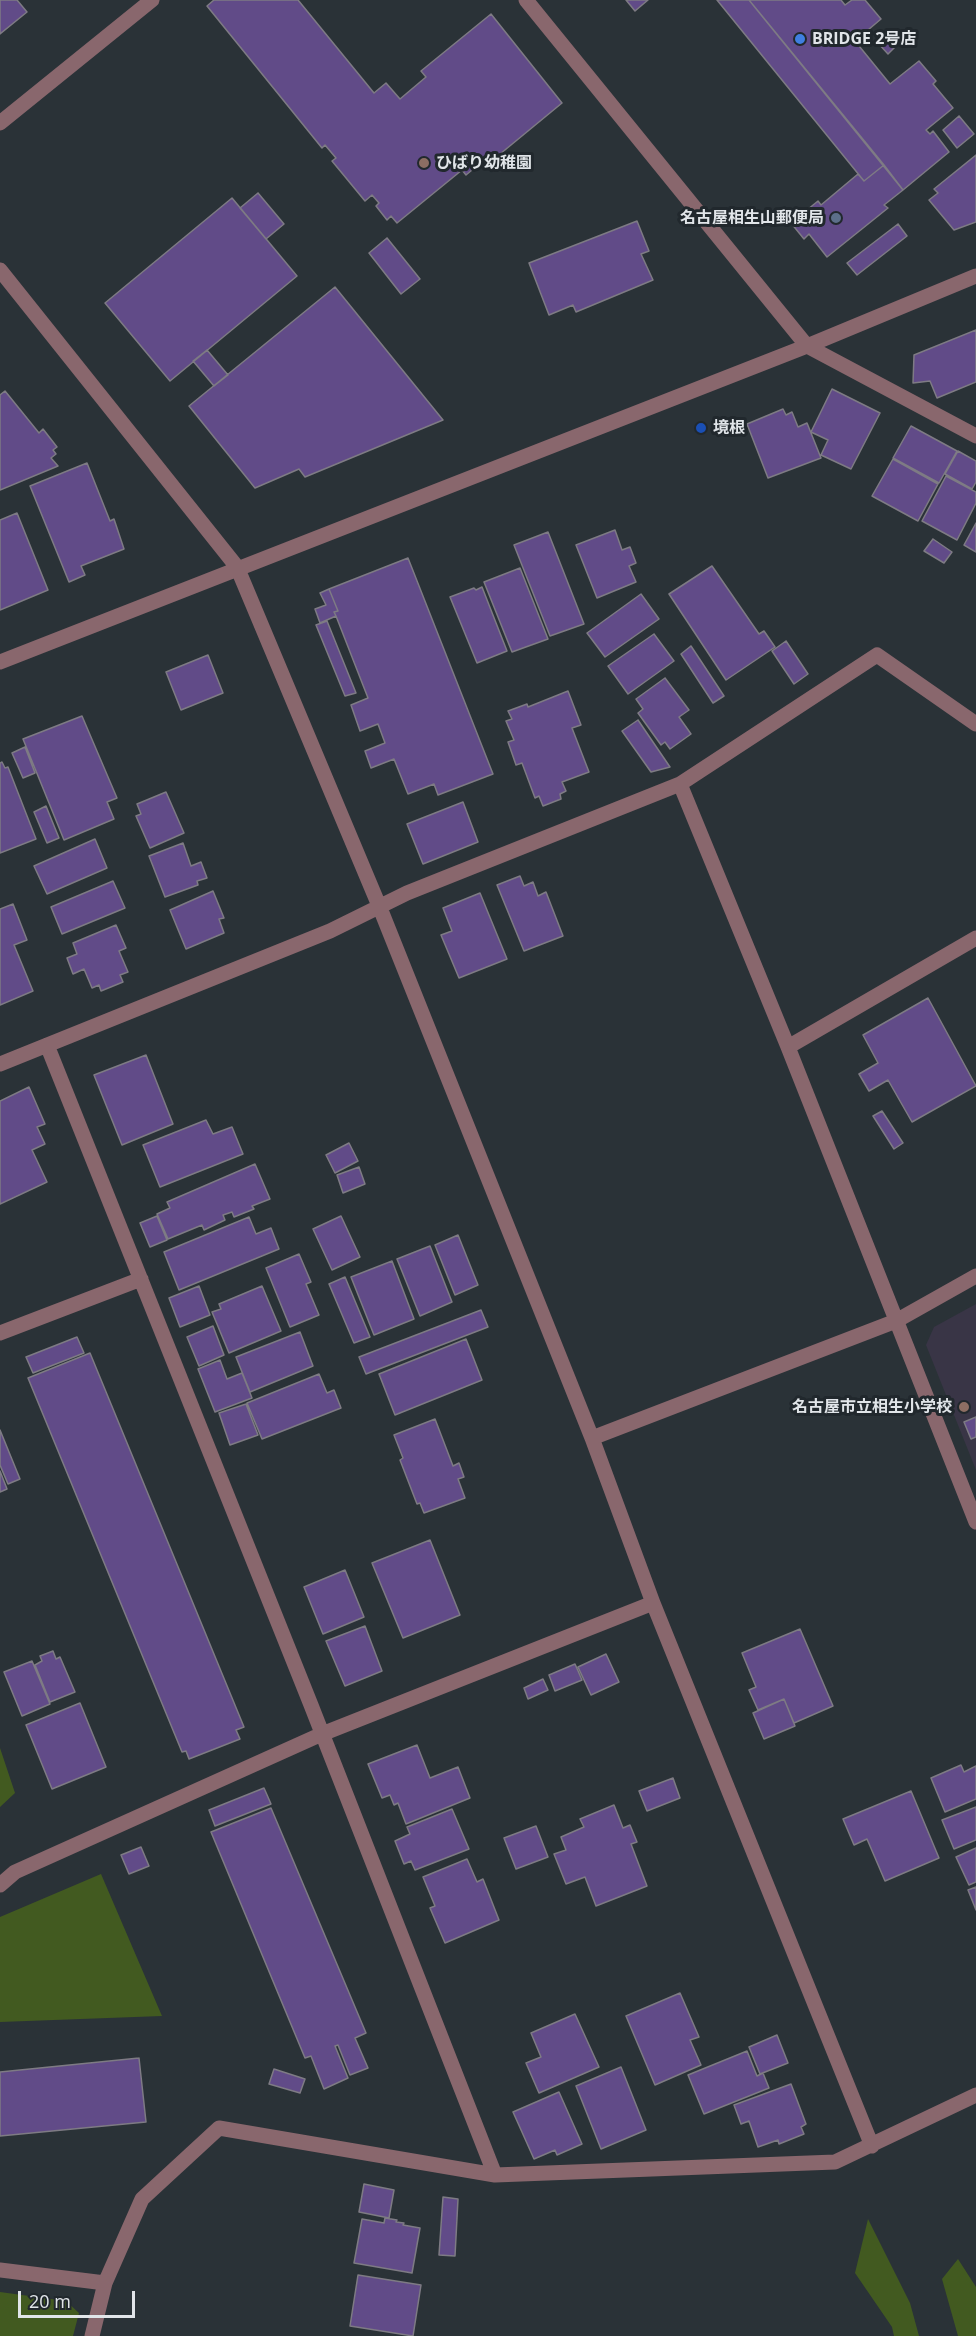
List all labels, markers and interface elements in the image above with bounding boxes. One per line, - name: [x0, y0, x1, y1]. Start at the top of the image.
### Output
- place label: BRIDGE 2号店: [812, 29, 916, 49]
- marker: BRIDGE 2号店: [793, 32, 807, 46]
- place label: ひばり幼稚園: [436, 153, 532, 173]
- marker: ひばり幼稚園: [417, 156, 431, 170]
- place label: 名古屋相生山郵便局: [680, 208, 824, 228]
- marker: 名古屋相生山郵便局: [829, 211, 843, 225]
- place label: 境根: [713, 418, 745, 438]
- marker: 境根: [694, 421, 708, 435]
- place label: 名古屋市立相生小学校: [792, 1397, 952, 1417]
- marker: 名古屋市立相生小学校: [957, 1400, 971, 1414]
- scale bar: [21, 2279, 138, 2317]
- text: 20 m: [29, 2289, 71, 2313]

